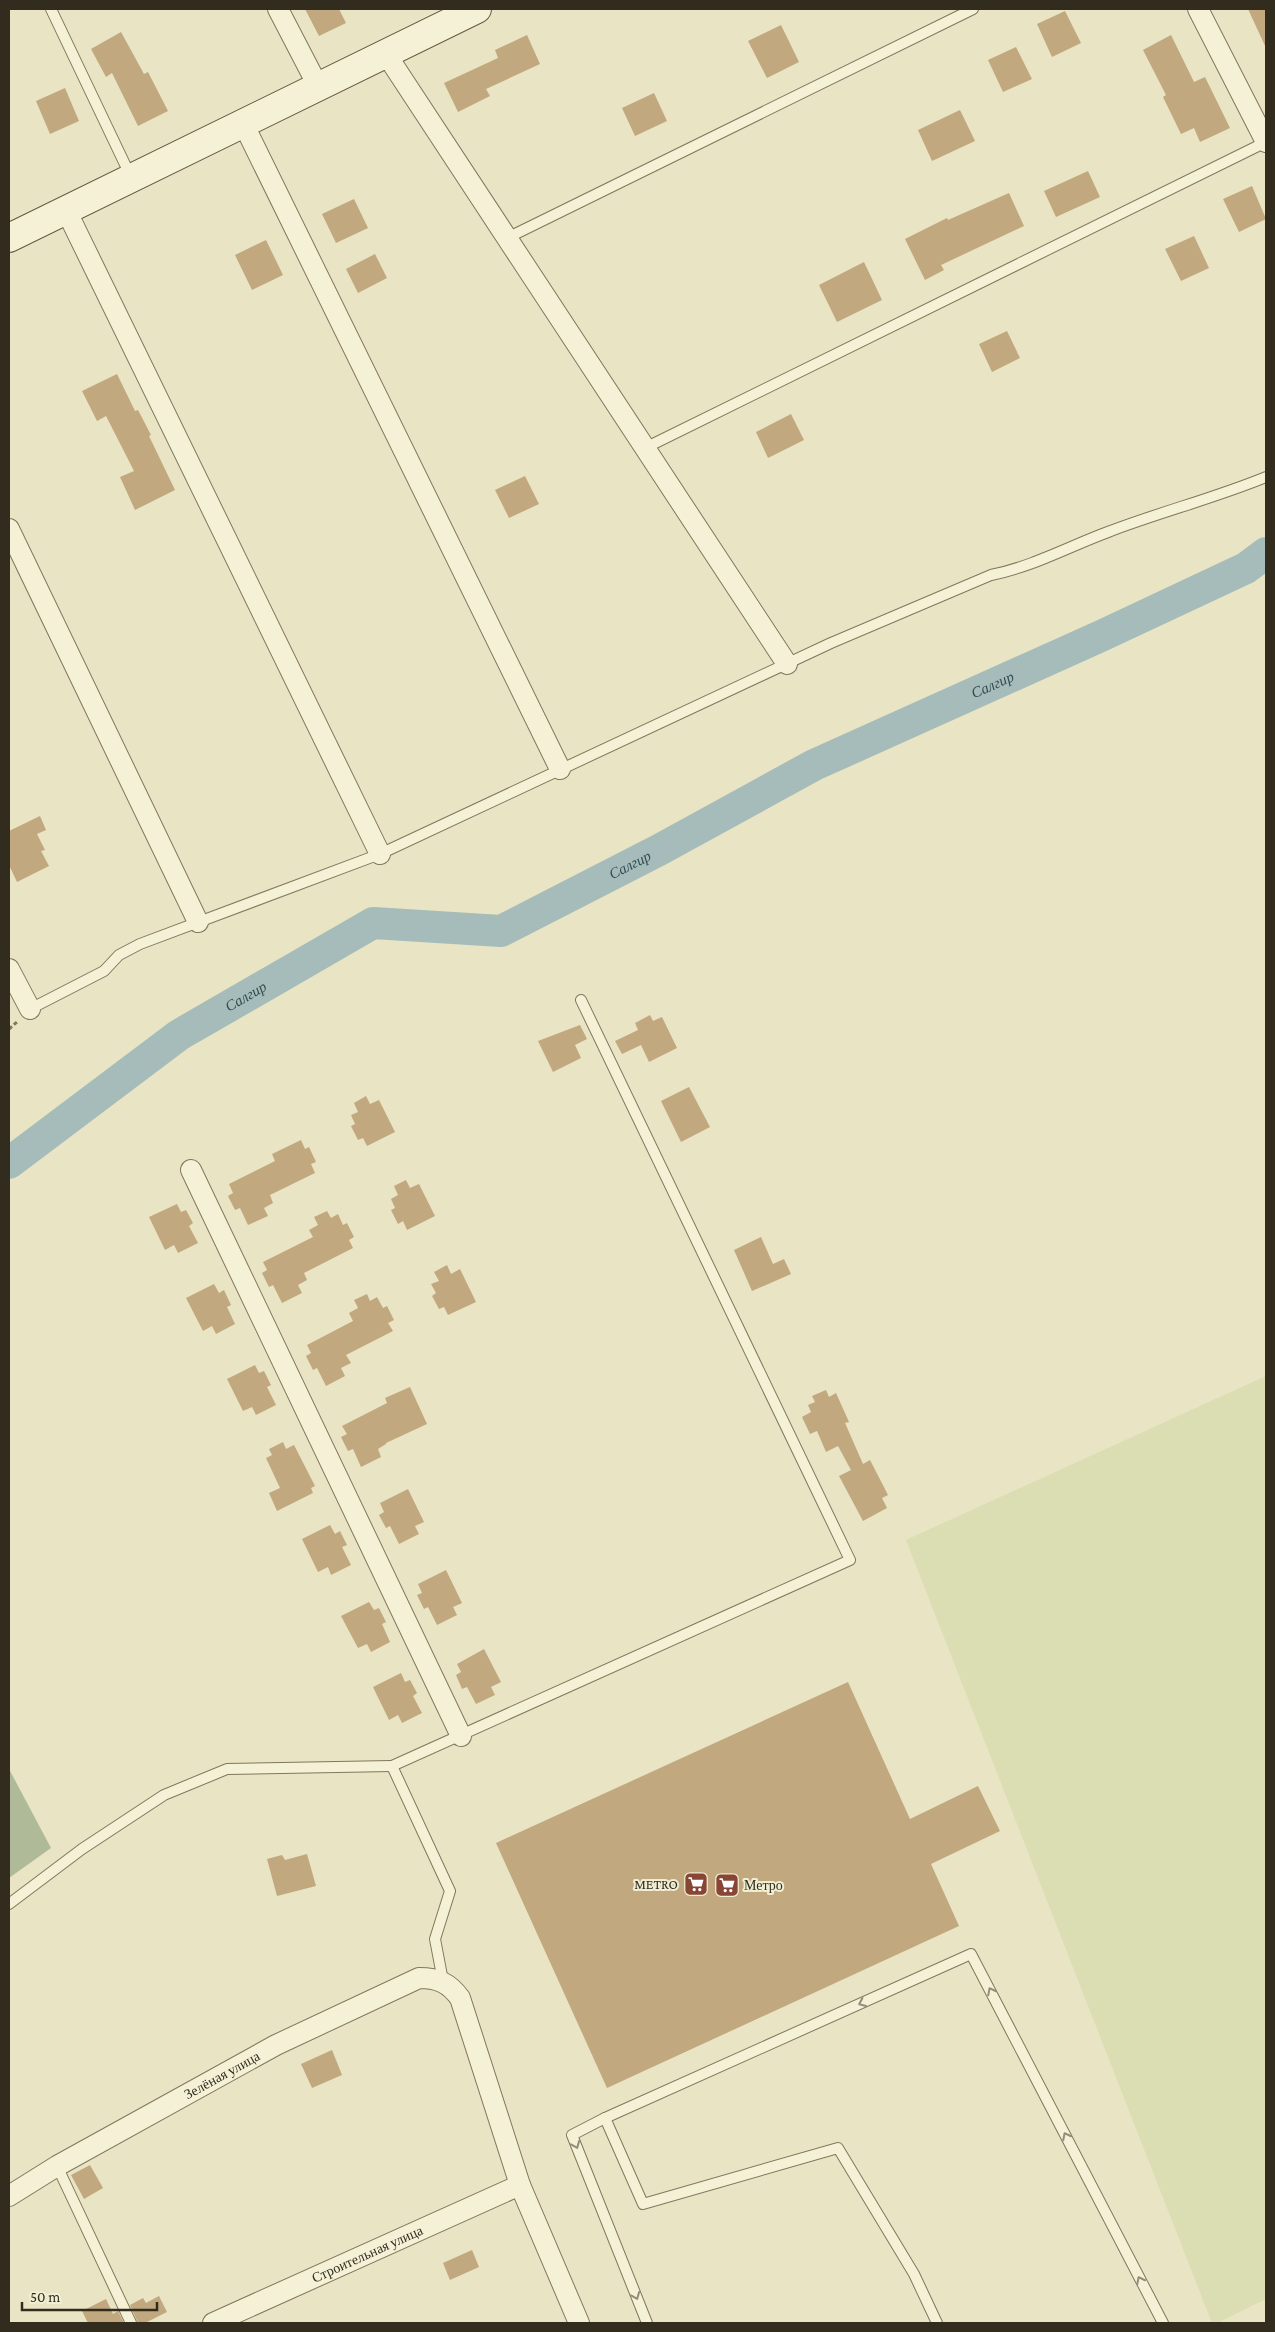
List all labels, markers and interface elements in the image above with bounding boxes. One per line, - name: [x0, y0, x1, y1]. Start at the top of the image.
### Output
- water label: Салгир: [969, 668, 1017, 701]
- water label: Салгир: [606, 847, 654, 882]
- water label: Салгир: [222, 978, 270, 1015]
- supermarket icon: METRO: [683, 1871, 709, 1897]
- supermarket icon: Метро: [714, 1872, 740, 1898]
- place label: METRO: [634, 1876, 678, 1892]
- place label: Метро: [744, 1877, 783, 1893]
- one-way arrow: [987, 1988, 997, 1997]
- one-way arrow: [858, 1997, 867, 2008]
- street label: Зелёная улица: [181, 2047, 263, 2102]
- one-way arrow: [1062, 2132, 1072, 2141]
- one-way arrow: [570, 2140, 580, 2149]
- street label: Строительная улица: [309, 2221, 426, 2286]
- one-way arrow: [1136, 2276, 1146, 2285]
- scale bar: [22, 2280, 158, 2312]
- text: 50 m: [30, 2289, 60, 2305]
- one-way arrow: [630, 2291, 641, 2300]

